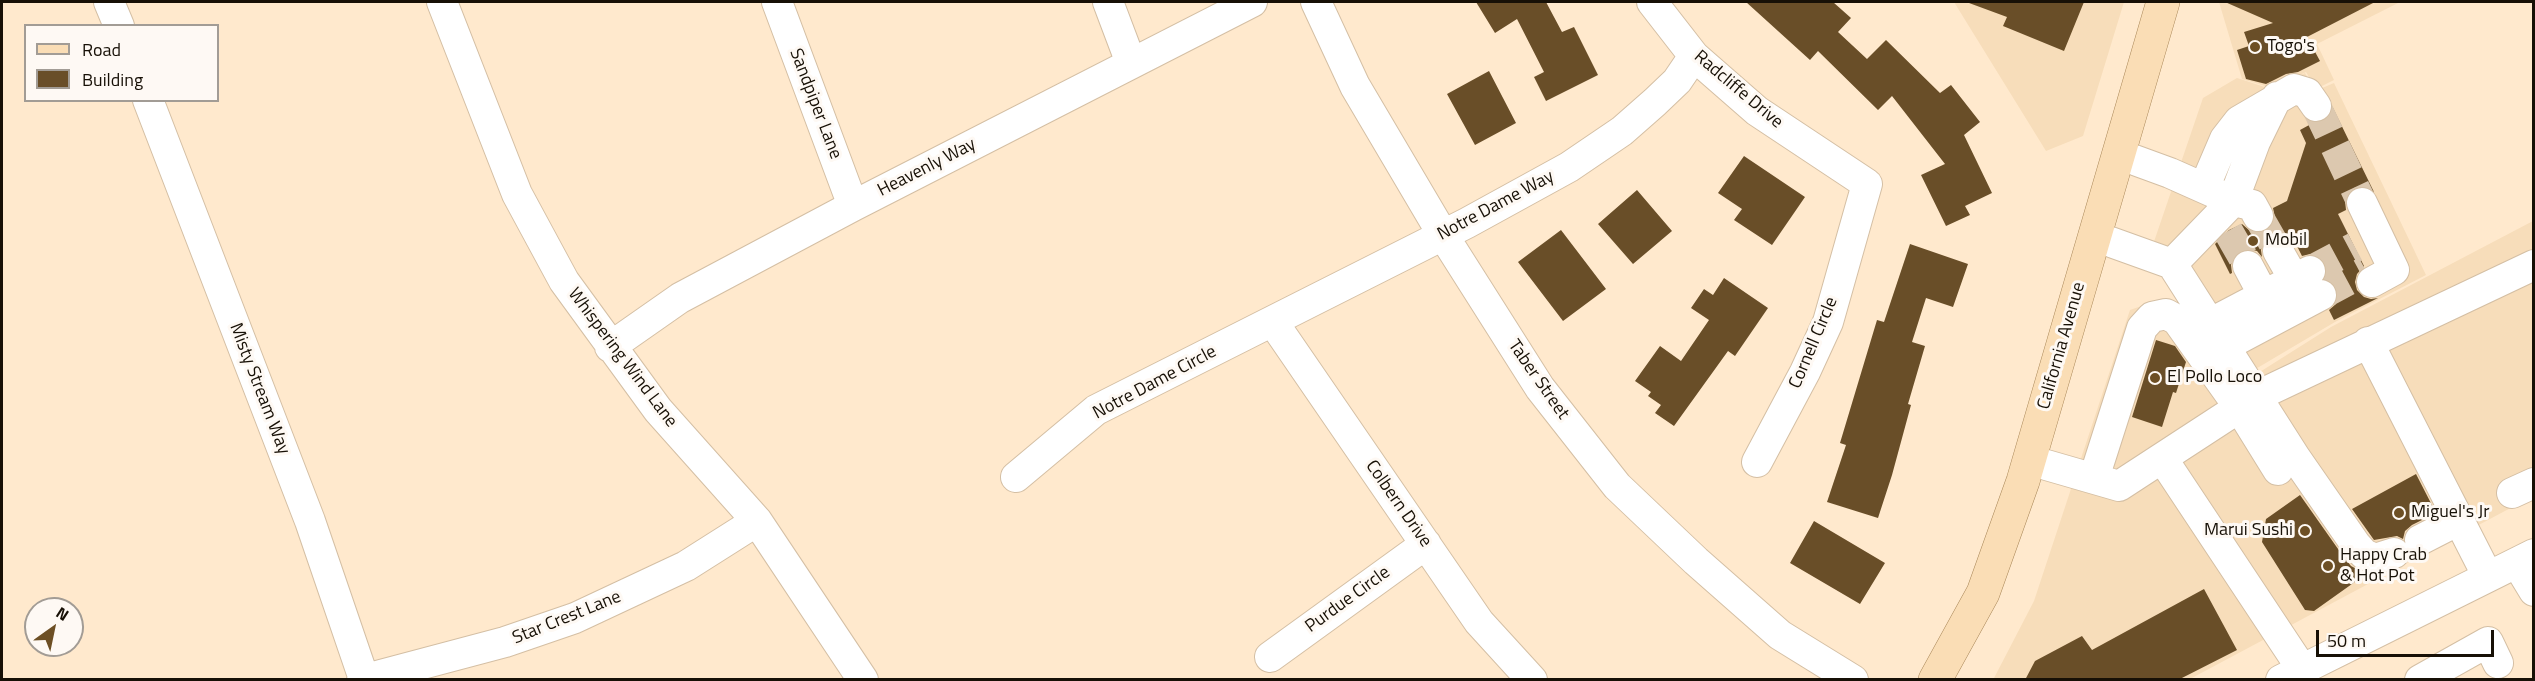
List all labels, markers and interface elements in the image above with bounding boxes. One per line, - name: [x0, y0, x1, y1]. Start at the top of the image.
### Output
- legend: [24, 24, 219, 102]
- text: Road: [82, 36, 121, 63]
- place label: Togo's: [2267, 36, 2315, 58]
- marker: Togo's: [2248, 40, 2262, 54]
- street label: Sandpiper Lane: [784, 46, 846, 162]
- street label: Radcliffe Drive: [1689, 46, 1787, 134]
- text: Building: [82, 66, 143, 93]
- street label: Heavenly Way: [874, 134, 980, 202]
- street label: Notre Dame Way: [1434, 166, 1558, 246]
- place label: Mobil: [2265, 230, 2307, 252]
- marker: Mobil: [2246, 234, 2260, 248]
- street label: California Avenue: [2034, 280, 2090, 412]
- street label: Whispering Wind Lane: [563, 284, 681, 432]
- street label: Cornell Circle: [1785, 294, 1843, 392]
- street label: Misty Stream Way: [224, 320, 294, 458]
- street label: Taber Street: [1503, 336, 1573, 424]
- street label: Notre Dame Circle: [1090, 341, 1220, 425]
- place label: El Pollo Loco: [2167, 367, 2262, 389]
- marker: El Pollo Loco: [2148, 371, 2162, 385]
- street label: Colbern Drive: [1360, 456, 1436, 552]
- place label: Miguel's Jr: [2411, 502, 2490, 524]
- marker: Miguel's Jr: [2392, 506, 2406, 520]
- place label: Marui Sushi: [2204, 520, 2293, 542]
- marker: Marui Sushi: [2298, 524, 2312, 538]
- place label: Happy Crab & Hot Pot: [2340, 545, 2427, 588]
- marker: Happy Crab & Hot Pot: [2321, 559, 2335, 573]
- street label: Purdue Circle: [1302, 562, 1394, 638]
- street label: Star Crest Lane: [510, 586, 624, 650]
- north arrow: [24, 597, 84, 657]
- text: N: [52, 600, 74, 627]
- scale bar: [2319, 618, 2498, 656]
- text: 50 m: [2327, 627, 2366, 654]

